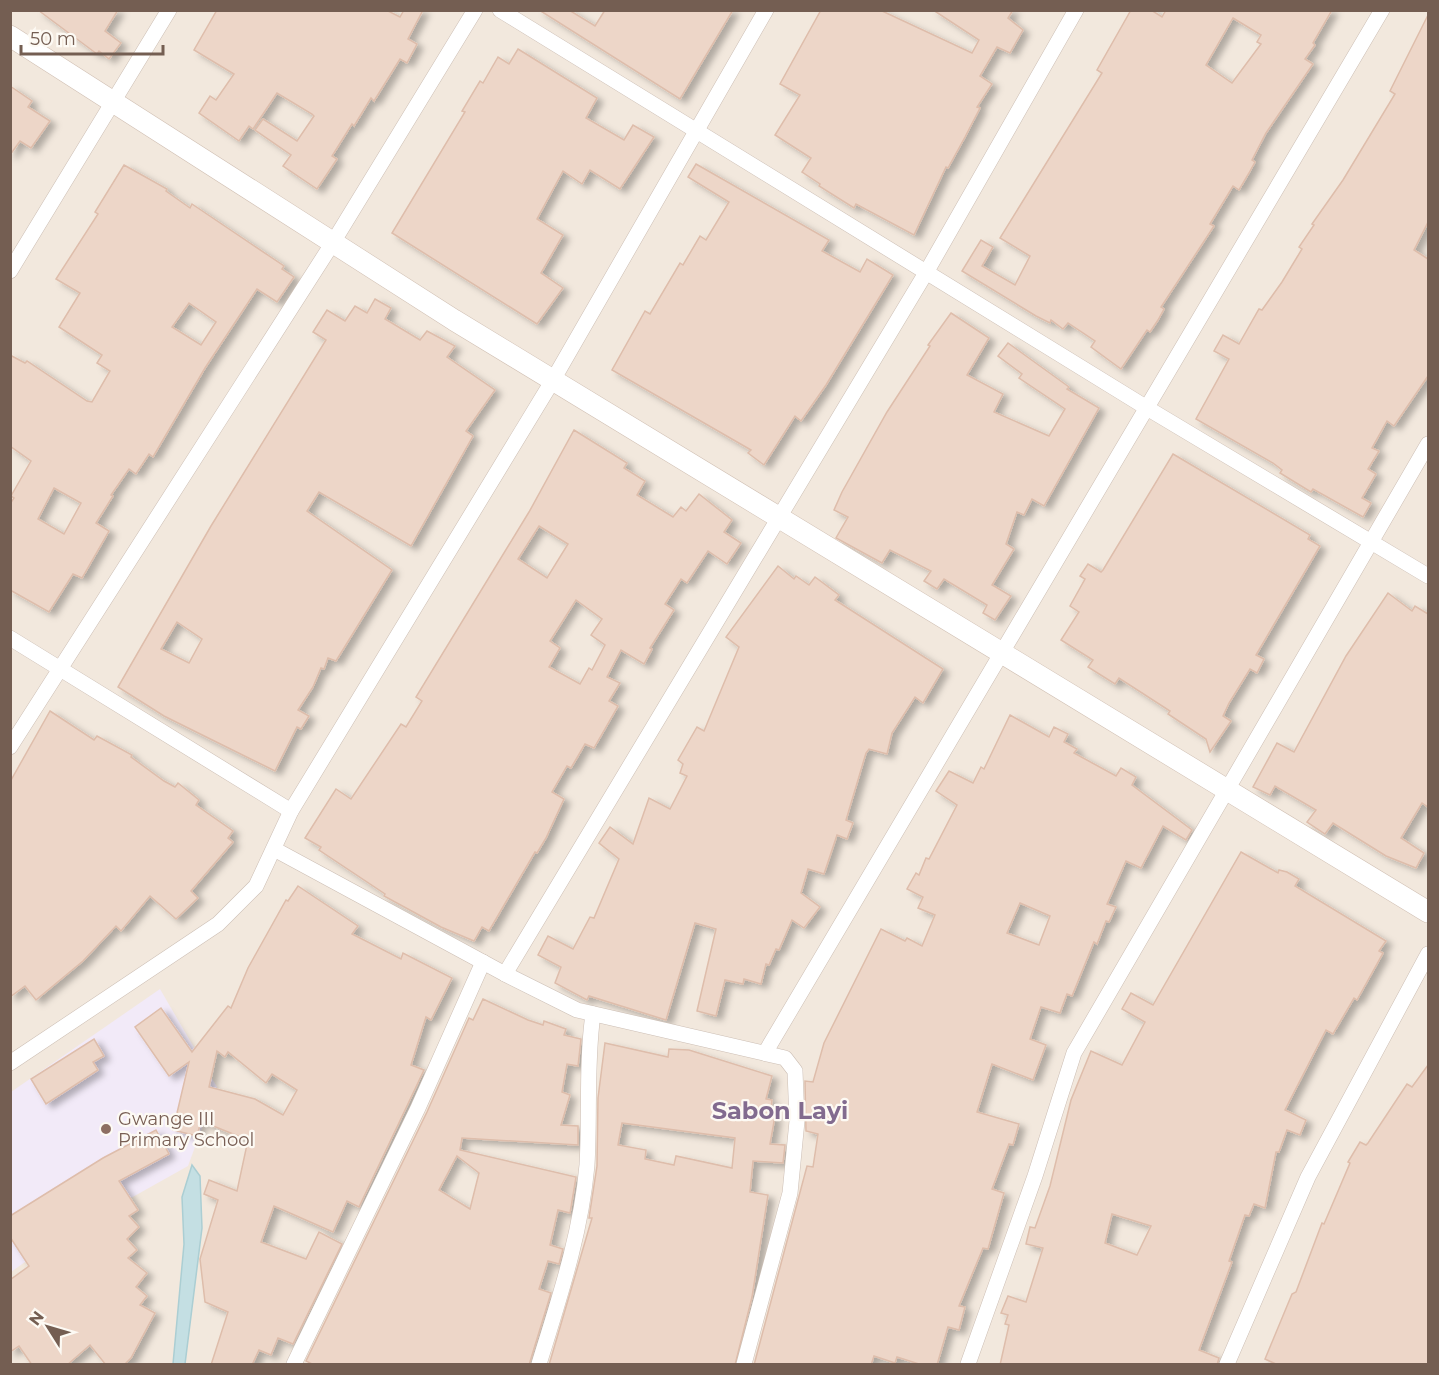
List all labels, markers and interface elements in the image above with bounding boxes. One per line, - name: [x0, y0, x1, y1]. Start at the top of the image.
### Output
- scale bar: [21, 18, 164, 56]
- text: 50 m: [30, 28, 76, 50]
- district label: Sabon Layi: [712, 1096, 848, 1125]
- place label: Gwange III Primary School: [118, 1108, 254, 1151]
- marker: Gwange III Primary School: [99, 1122, 113, 1136]
- north arrow: [18, 1297, 78, 1357]
- text: N: [25, 1307, 48, 1329]

